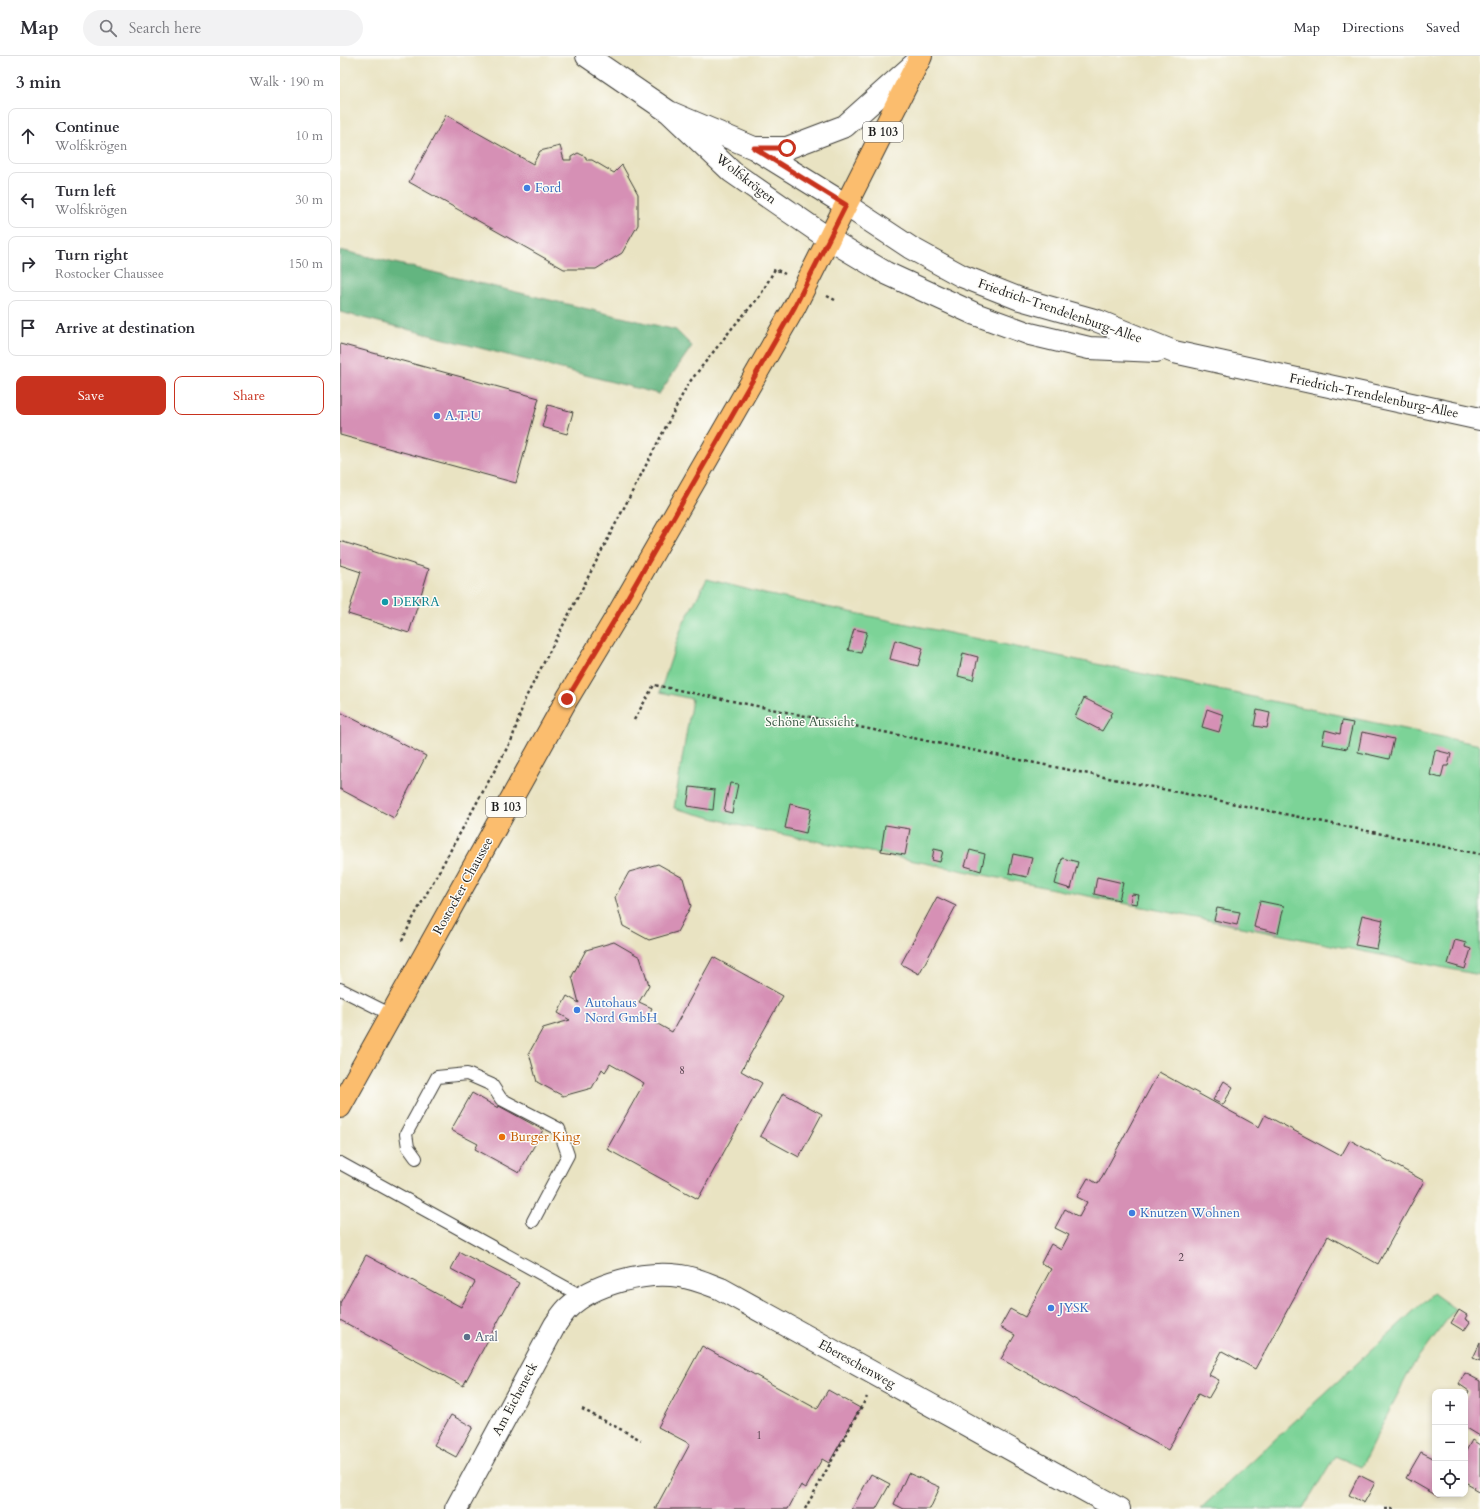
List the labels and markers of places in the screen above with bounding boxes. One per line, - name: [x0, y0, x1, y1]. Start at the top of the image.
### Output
- place label: Ford: [535, 179, 561, 197]
- marker: Ford: [522, 183, 532, 193]
- place label: A.T.U: [445, 407, 481, 425]
- marker: A.T.U: [432, 411, 442, 421]
- place label: DEKRA: [393, 593, 440, 611]
- marker: DEKRA: [380, 597, 390, 607]
- place label: Autohaus Nord GmbH: [585, 994, 658, 1027]
- marker: Autohaus Nord GmbH: [572, 1005, 582, 1015]
- place label: Burger King: [510, 1128, 581, 1146]
- marker: Burger King: [497, 1132, 507, 1142]
- place label: Knutzen Wohnen: [1140, 1204, 1241, 1222]
- marker: Knutzen Wohnen: [1127, 1208, 1137, 1218]
- place label: JYSK: [1057, 1299, 1090, 1317]
- marker: JYSK: [1046, 1303, 1056, 1313]
- place label: Aral: [475, 1328, 499, 1346]
- marker: Aral: [462, 1332, 472, 1342]

